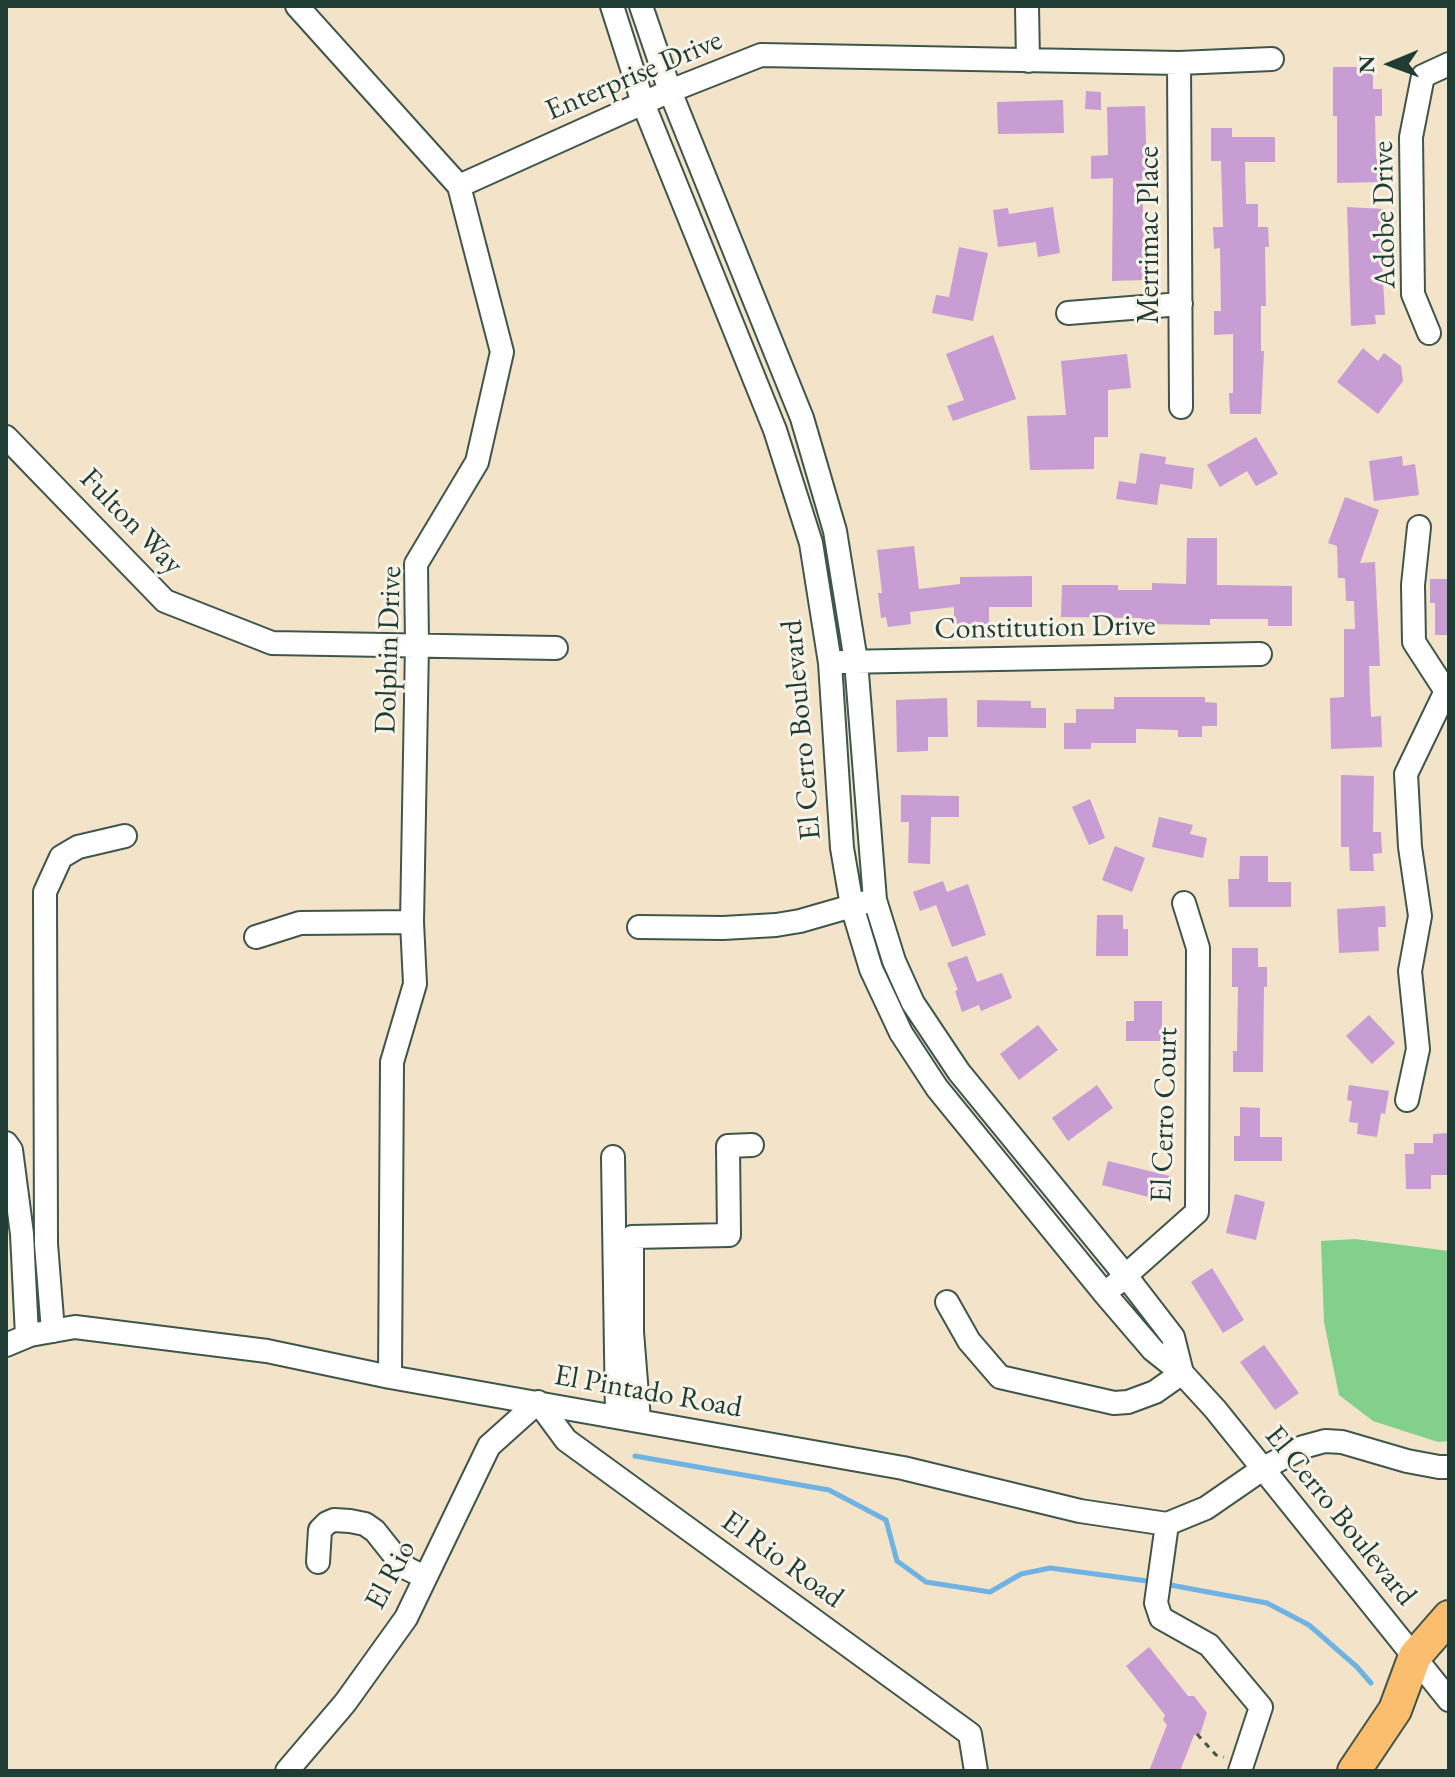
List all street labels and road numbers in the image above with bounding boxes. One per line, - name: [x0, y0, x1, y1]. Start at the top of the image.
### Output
- street label: Enterprise Drive: [540, 23, 728, 129]
- street label: Adobe Drive: [1366, 141, 1404, 289]
- street label: Merrimac Place: [1132, 146, 1168, 324]
- street label: Fulton Way: [72, 461, 190, 583]
- street label: Dolphin Drive: [368, 565, 410, 735]
- street label: Constitution Drive: [934, 608, 1156, 648]
- street label: El Cerro Boulevard: [774, 618, 830, 842]
- street label: El Cerro Court: [1144, 1027, 1186, 1203]
- street label: El Pintado Road: [551, 1358, 745, 1426]
- street label: El Cerro Boulevard: [1256, 1419, 1424, 1613]
- street label: El Rio Road: [714, 1504, 850, 1616]
- street label: El Rio: [358, 1534, 424, 1616]

